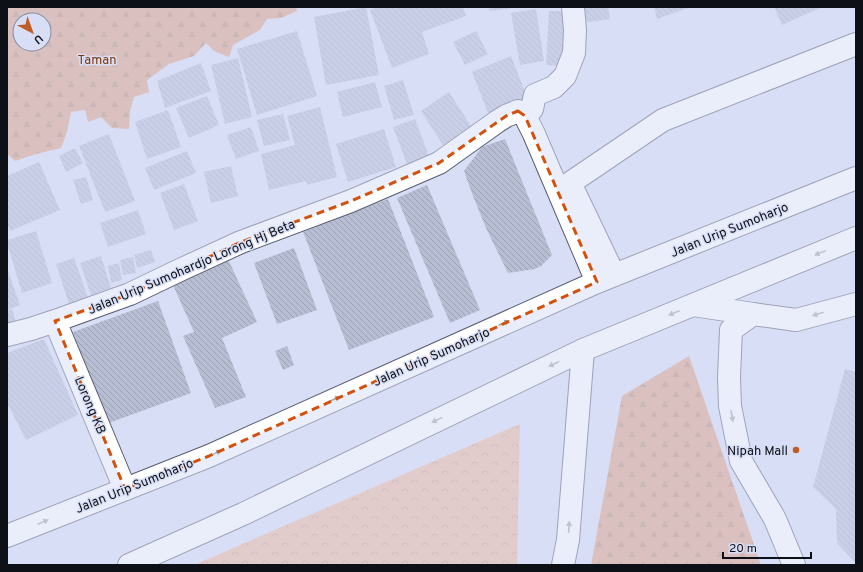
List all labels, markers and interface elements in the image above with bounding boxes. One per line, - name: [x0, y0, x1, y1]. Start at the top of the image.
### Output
- north arrow: [12, 12, 52, 52]
- text: U: [30, 31, 45, 47]
- park label: Taman: [77, 53, 117, 69]
- street label: Jalan Urip Sumoharjo: [668, 200, 791, 262]
- street label: Jalan Urip Sumohardjo Lorong Hj Beta: [86, 217, 298, 319]
- one-way arrow: [814, 250, 825, 256]
- one-way arrow: [667, 310, 679, 316]
- one-way arrow: [812, 311, 824, 317]
- one-way arrow: [499, 320, 511, 326]
- street label: Jalan Urip Sumoharjo: [371, 325, 493, 391]
- one-way arrow: [549, 361, 560, 367]
- street label: Lorong KB: [70, 374, 109, 437]
- one-way arrow: [329, 396, 341, 402]
- one-way arrow: [729, 409, 735, 422]
- one-way arrow: [431, 417, 443, 423]
- place label: Nipah Mall: [727, 444, 788, 460]
- marker: Nipah Mall: [791, 445, 801, 455]
- one-way arrow: [210, 449, 222, 455]
- street label: Jalan Urip Sumoharjo: [73, 456, 196, 518]
- one-way arrow: [38, 518, 50, 524]
- one-way arrow: [565, 521, 572, 533]
- scale bar: [723, 534, 811, 560]
- text: 20 m: [729, 541, 757, 557]

